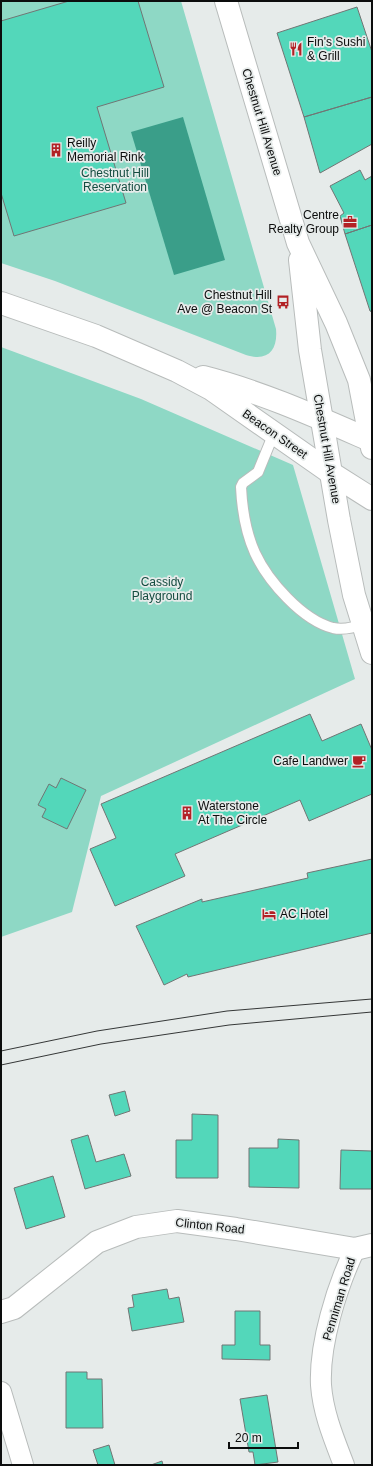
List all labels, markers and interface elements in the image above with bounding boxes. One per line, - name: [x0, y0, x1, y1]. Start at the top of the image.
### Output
- place label: Fin's Sushi & Grill: [307, 35, 365, 63]
- restaurant icon: Fin's Sushi & Grill: [288, 41, 304, 57]
- street label: Chestnut Hill Avenue: [239, 67, 285, 178]
- place label: Reilly Memorial Rink: [67, 136, 145, 164]
- building icon: Reilly Memorial Rink: [48, 142, 64, 158]
- park label: Chestnut Hill Reservation: [81, 166, 149, 194]
- place label: Centre Realty Group: [268, 208, 339, 236]
- office icon: Centre Realty Group: [342, 214, 358, 230]
- place label: Chestnut Hill Ave @ Beacon St: [177, 288, 273, 316]
- bus stop icon: Chestnut Hill Ave @ Beacon St: [275, 294, 291, 310]
- street label: Chestnut Hill Avenue: [310, 393, 344, 505]
- street label: Beacon Street: [240, 406, 311, 462]
- park label: Cassidy Playground: [132, 575, 192, 603]
- cafe icon: Cafe Landwer: [351, 753, 367, 769]
- place label: Cafe Landwer: [273, 754, 348, 768]
- place label: Waterstone At The Circle: [198, 799, 267, 827]
- building icon: Waterstone At The Circle: [179, 805, 195, 821]
- hotel icon: AC Hotel: [261, 906, 277, 922]
- place label: AC Hotel: [280, 907, 328, 921]
- street label: Clinton Road: [175, 1215, 245, 1237]
- street label: Penniman Road: [320, 1256, 358, 1342]
- scale bar: [229, 1424, 298, 1450]
- text: 20 m: [235, 1431, 262, 1445]

